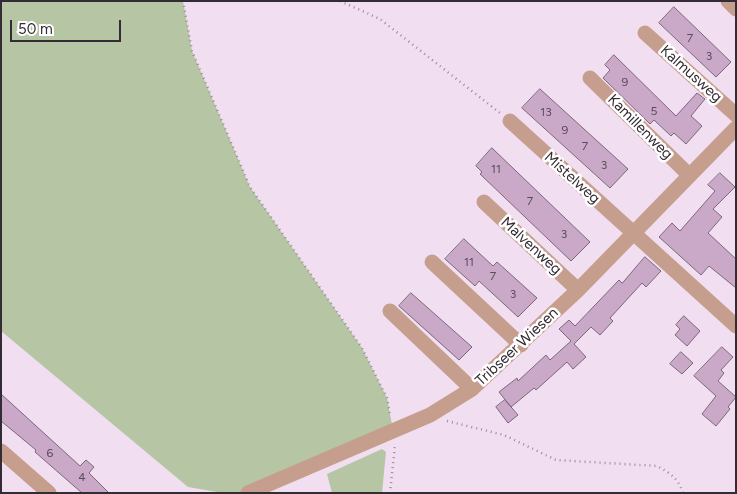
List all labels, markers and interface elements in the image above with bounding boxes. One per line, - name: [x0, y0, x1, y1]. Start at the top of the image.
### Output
- scale bar: [12, 10, 124, 42]
- text: 50 m: [18, 20, 53, 38]
- house number: 7: [687, 31, 693, 45]
- street label: Kalmusweg: [656, 42, 726, 106]
- house number: 3: [706, 49, 712, 63]
- house number: 9: [622, 75, 628, 89]
- street label: Kamillenweg: [604, 91, 676, 163]
- house number: 5: [651, 104, 657, 118]
- house number: 13: [540, 105, 552, 119]
- house number: 9: [562, 123, 568, 137]
- house number: 7: [582, 139, 588, 153]
- street label: Mistelweg: [540, 148, 604, 208]
- house number: 3: [601, 158, 607, 172]
- house number: 11: [491, 162, 501, 176]
- house number: 7: [527, 194, 533, 208]
- street label: Malvenweg: [497, 213, 565, 279]
- house number: 3: [561, 227, 567, 241]
- house number: 11: [464, 255, 474, 269]
- house number: 7: [490, 269, 496, 283]
- house number: 3: [510, 287, 516, 301]
- street label: Tribseer Wiesen: [472, 304, 562, 390]
- house number: 6: [47, 446, 53, 460]
- house number: 4: [78, 470, 86, 484]

